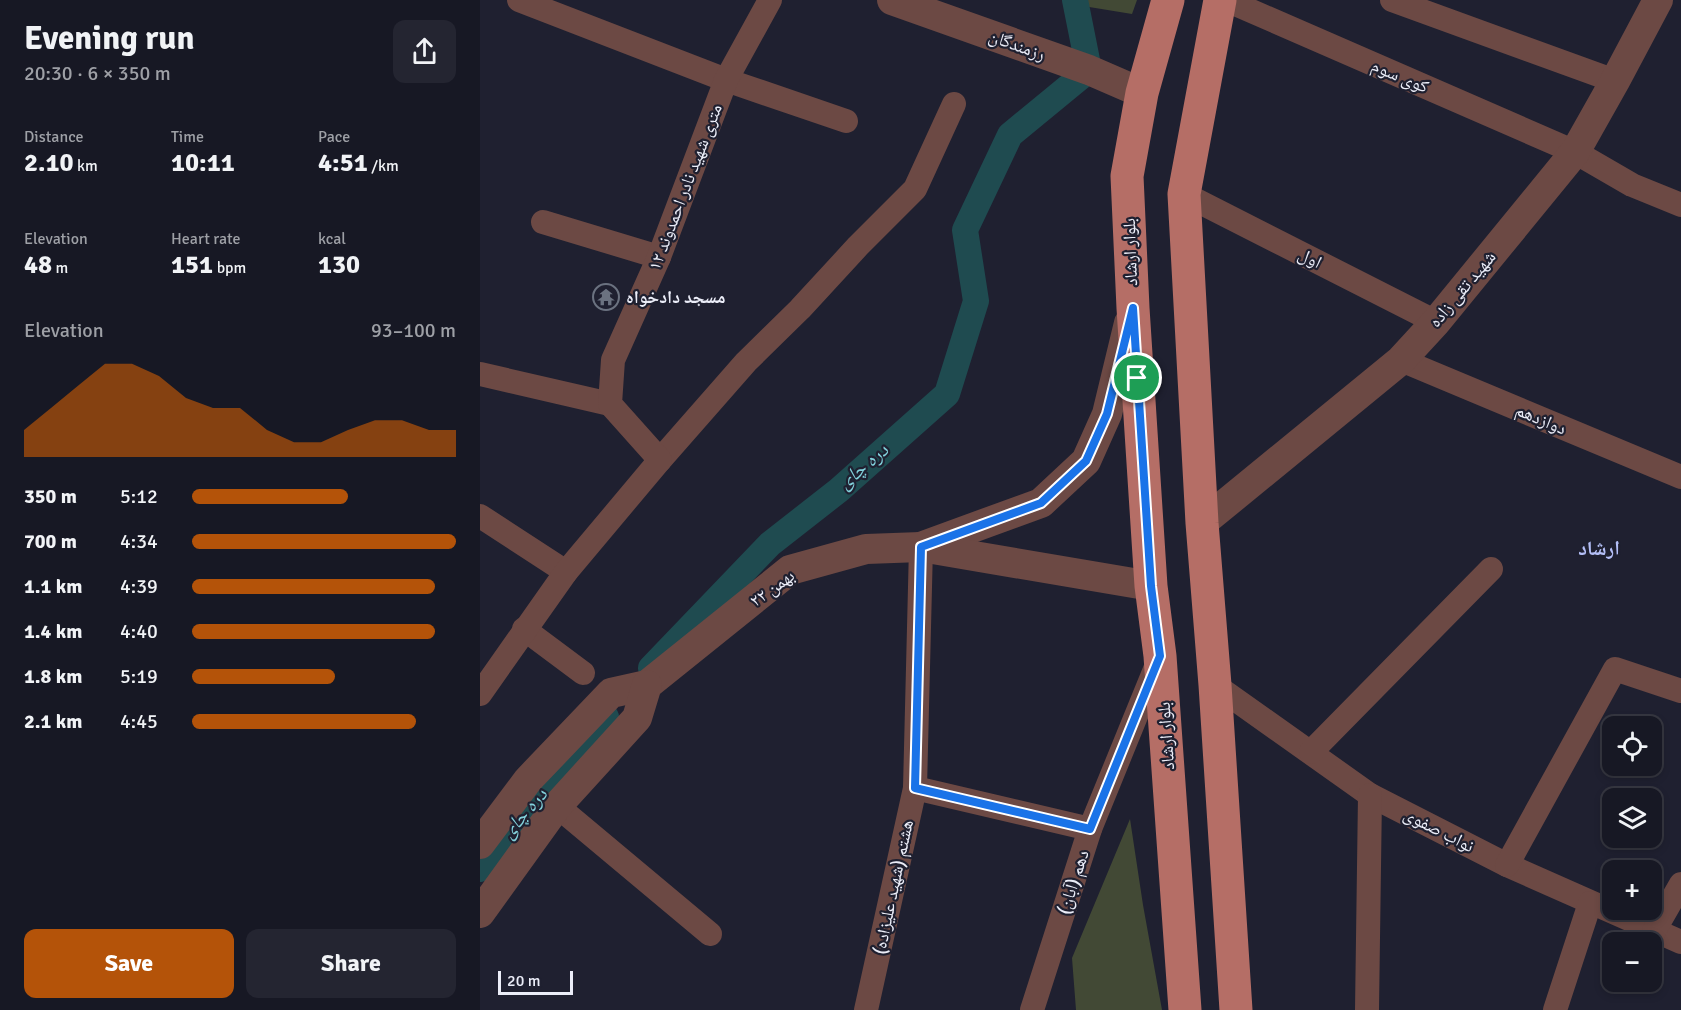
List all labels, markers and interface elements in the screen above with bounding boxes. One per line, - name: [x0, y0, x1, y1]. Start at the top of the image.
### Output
- text: Evening run: [24, 18, 194, 59]
- button: share: [393, 20, 456, 83]
- street label: رزمندگان: [986, 25, 1048, 65]
- street label: کوی سوم: [1368, 54, 1432, 99]
- text: 20:30 · 6 × 350 m: [24, 61, 171, 86]
- street label: ۱۲ متری شهید نادر احمدوند: [643, 101, 727, 273]
- text: Distance: [24, 127, 84, 147]
- text: Time: [171, 127, 204, 147]
- text: Pace: [318, 127, 350, 147]
- text: 2.10: [24, 147, 74, 179]
- text: 10:11: [171, 147, 235, 179]
- text: 4:51: [318, 147, 368, 179]
- text: km: [74, 156, 98, 176]
- text: /km: [368, 156, 399, 176]
- street label: بلوار ارشاد: [1118, 218, 1142, 286]
- text: Elevation: [24, 229, 88, 249]
- text: Heart rate: [171, 229, 240, 249]
- text: kcal: [318, 229, 346, 249]
- street label: اول: [1295, 243, 1325, 273]
- street label: شهید تقی زاده: [1424, 246, 1500, 332]
- text: 48: [24, 249, 52, 281]
- text: 151: [171, 249, 213, 281]
- text: 130: [318, 249, 360, 281]
- text: m: [52, 258, 68, 278]
- text: bpm: [213, 258, 246, 278]
- temple icon: مسجد دادخواه: [591, 282, 621, 312]
- place label: مسجد دادخواه: [626, 286, 726, 308]
- text: Elevation: [24, 318, 104, 343]
- text: 93–100 m: [371, 318, 456, 343]
- pin: [1111, 352, 1162, 403]
- icon: arrive: [1120, 361, 1153, 394]
- street label: دوازدهم: [1512, 398, 1570, 440]
- water label: دره چای: [832, 437, 894, 494]
- text: 350 m: [24, 484, 77, 509]
- text: 5:12: [120, 484, 158, 509]
- text: 700 m: [24, 529, 77, 554]
- text: 4:34: [120, 529, 158, 554]
- district label: ارشاد: [1578, 536, 1620, 561]
- street label: ۲۲ بهمن: [745, 564, 799, 612]
- text: 1.1 km: [24, 574, 82, 599]
- text: 4:39: [120, 574, 158, 599]
- text: 1.4 km: [24, 619, 82, 644]
- text: 4:40: [120, 619, 158, 644]
- text: 1.8 km: [24, 664, 82, 689]
- text: 5:19: [120, 664, 158, 689]
- street label: بلوار ارشاد: [1153, 701, 1179, 771]
- text: 2.1 km: [24, 709, 82, 734]
- text: 4:45: [120, 709, 158, 734]
- map controls: [1602, 716, 1662, 992]
- button: locate: [1602, 716, 1662, 776]
- water label: دره چای: [495, 782, 553, 843]
- button: layers: [1602, 788, 1662, 848]
- street label: نواب صفوی: [1400, 803, 1478, 857]
- street label: هشتم (شهید علیزاده): [868, 818, 919, 956]
- street label: دهم (آبان): [1052, 847, 1095, 917]
- button: +: [1602, 860, 1662, 920]
- button: Save: [24, 929, 234, 998]
- button: Share: [246, 929, 456, 998]
- button: −: [1602, 932, 1662, 992]
- scale bar: [498, 968, 573, 996]
- text: 20 m: [507, 971, 541, 991]

